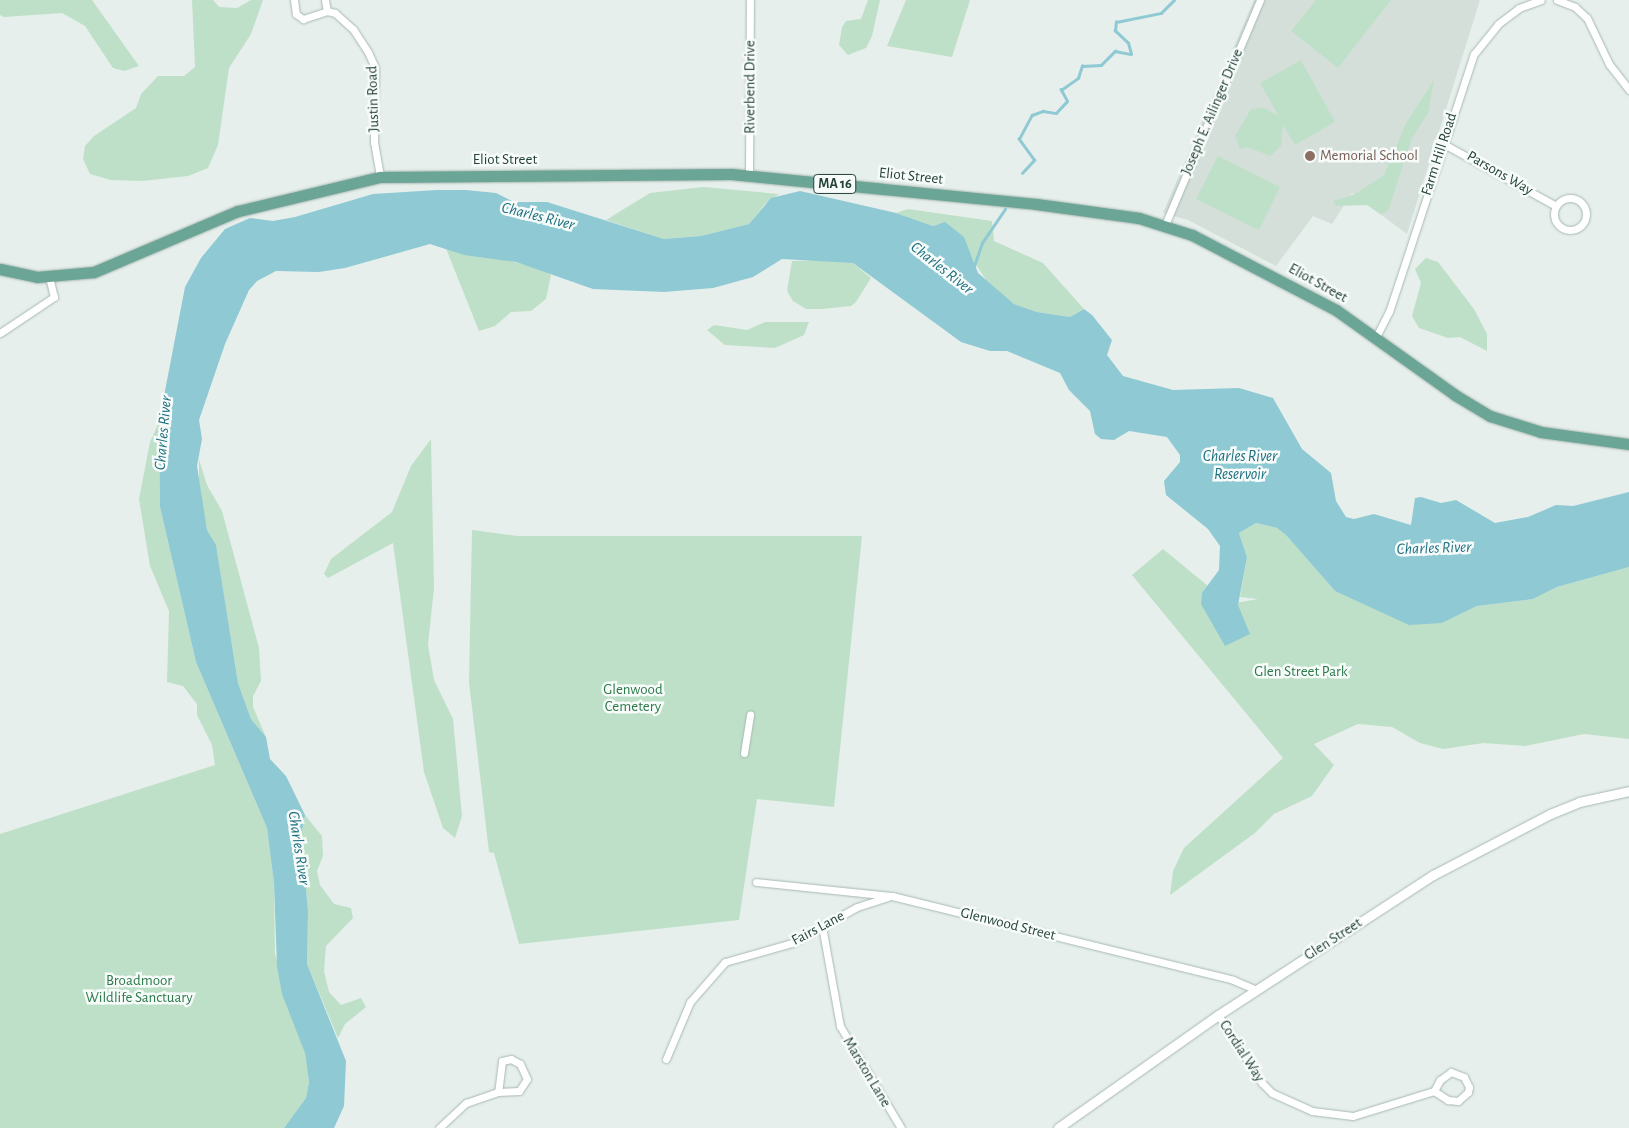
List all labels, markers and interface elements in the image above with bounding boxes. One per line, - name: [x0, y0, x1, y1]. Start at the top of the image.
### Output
- street label: Riverbend Drive: [741, 40, 759, 134]
- street label: Joseph E. Ailinger Drive: [1177, 46, 1247, 178]
- street label: Justin Road: [363, 66, 383, 132]
- street label: Farm Hill Road: [1417, 110, 1461, 198]
- place label: Memorial School: [1320, 147, 1418, 165]
- street label: Parsons Way: [1464, 147, 1536, 199]
- marker: Memorial School: [1304, 150, 1316, 162]
- street label: Eliot Street: [473, 151, 537, 169]
- street label: Eliot Street: [878, 164, 944, 188]
- road number: MA 16: [812, 172, 858, 195]
- water label: Charles River: [499, 198, 577, 234]
- water label: Charles River: [907, 237, 977, 299]
- street label: Eliot Street: [1285, 259, 1351, 307]
- water label: Charles River: [150, 395, 176, 471]
- water label: Charles River Reservoir: [1203, 446, 1277, 484]
- water label: Charles River: [1396, 537, 1472, 559]
- park label: Glen Street Park: [1254, 663, 1348, 681]
- park label: Glenwood Cemetery: [603, 680, 663, 715]
- water label: Charles River: [284, 810, 314, 886]
- street label: Glenwood Street: [959, 904, 1057, 944]
- street label: Fairs Lane: [789, 907, 847, 949]
- street label: Glen Street: [1301, 914, 1365, 964]
- park label: Broadmoor Wildlife Sanctuary: [85, 971, 193, 1006]
- street label: Cordial Way: [1215, 1017, 1269, 1085]
- street label: Marston Lane: [839, 1034, 895, 1110]

